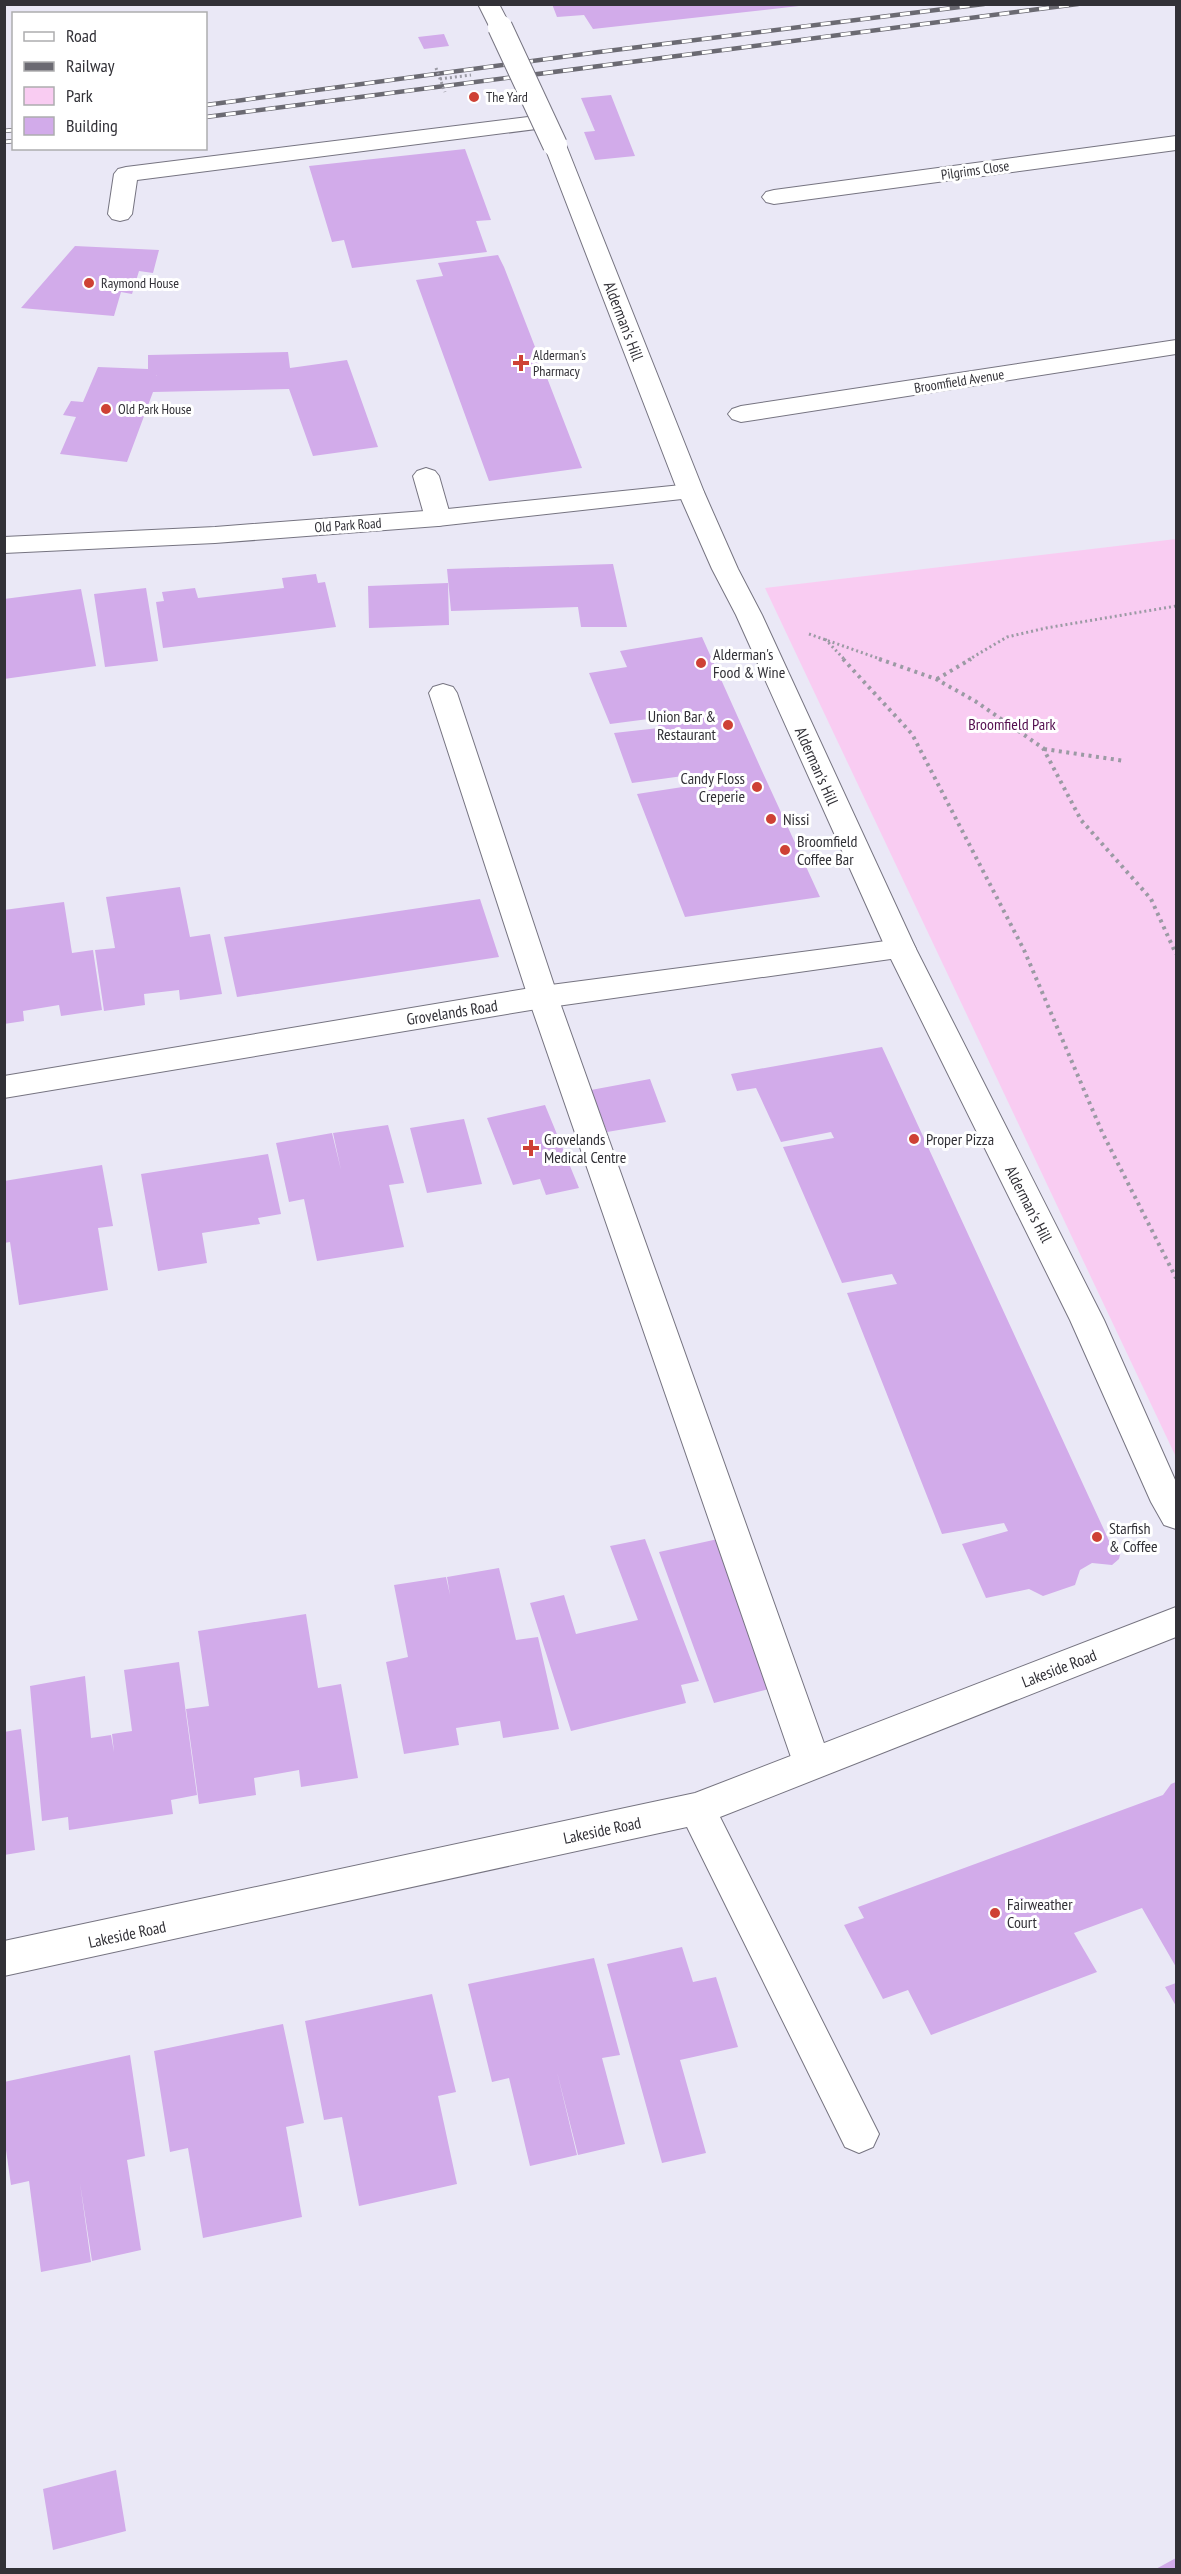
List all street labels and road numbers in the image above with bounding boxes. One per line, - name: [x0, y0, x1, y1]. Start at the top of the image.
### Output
- street label: Pilgrims Close: [940, 156, 1010, 184]
- street label: Alderman's Hill: [600, 278, 648, 364]
- street label: Broomfield Avenue: [913, 365, 1005, 397]
- street label: Old Park Road: [314, 514, 382, 536]
- street label: Alderman's Hill: [791, 724, 843, 808]
- street label: Grovelands Road: [405, 995, 499, 1029]
- street label: Alderman's Hill: [1001, 1162, 1057, 1246]
- street label: Lakeside Road: [1019, 1645, 1099, 1691]
- street label: Lakeside Road: [561, 1812, 643, 1848]
- street label: Lakeside Road: [86, 1916, 168, 1952]

